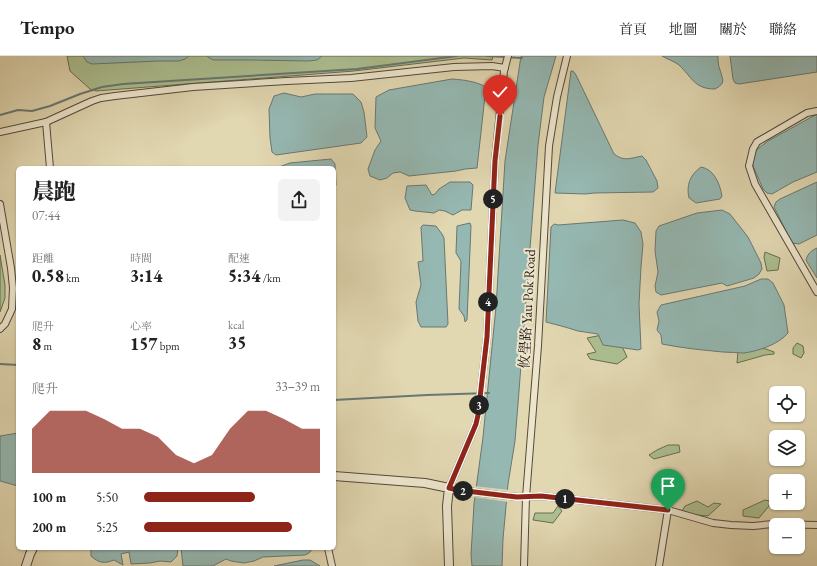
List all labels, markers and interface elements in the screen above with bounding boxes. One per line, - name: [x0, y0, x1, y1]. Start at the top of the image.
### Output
- text: Tempo: [20, 15, 75, 40]
- text: 首頁: [619, 20, 647, 38]
- text: 地圖: [669, 20, 697, 38]
- text: 關於: [719, 20, 747, 38]
- text: 聯絡: [769, 20, 797, 38]
- pin: [483, 75, 517, 116]
- icon: check: [489, 81, 511, 103]
- text: 晨跑: [32, 177, 76, 206]
- button: share: [278, 179, 320, 221]
- pin: 5: [483, 189, 503, 209]
- text: 5: [490, 192, 496, 206]
- text: 07:44: [32, 207, 60, 224]
- street label: 攸壆路 Yau Pok Road: [515, 248, 539, 369]
- text: 距離: [32, 251, 54, 265]
- text: 時間: [130, 251, 152, 265]
- text: 配速: [228, 251, 250, 265]
- text: 0.58: [32, 265, 64, 287]
- text: 3:14: [130, 265, 162, 287]
- text: 5:34: [228, 265, 260, 287]
- text: km: [64, 271, 80, 285]
- text: /km: [260, 271, 281, 285]
- pin: 4: [478, 292, 498, 312]
- text: 4: [485, 295, 491, 309]
- text: kcal: [228, 318, 245, 332]
- text: 爬升: [32, 319, 54, 333]
- text: 心率: [130, 319, 152, 333]
- text: 35: [228, 332, 246, 354]
- text: 8: [32, 333, 41, 355]
- text: 157: [130, 333, 158, 355]
- text: m: [41, 339, 52, 353]
- text: bpm: [158, 339, 180, 353]
- text: 33–39 m: [275, 378, 320, 395]
- text: 爬升: [32, 380, 58, 397]
- map controls: [769, 386, 805, 554]
- button: locate: [769, 386, 805, 422]
- pin: 3: [469, 395, 489, 415]
- text: 3: [476, 398, 482, 412]
- button: layers: [769, 430, 805, 466]
- pin: [651, 469, 685, 510]
- button: +: [769, 474, 805, 510]
- icon: arrive: [657, 475, 679, 497]
- pin: 2: [453, 481, 473, 501]
- text: 2: [460, 484, 466, 498]
- text: 100 m: [32, 489, 66, 506]
- text: 5:50: [96, 489, 118, 506]
- pin: 1: [555, 489, 575, 509]
- text: 1: [562, 492, 568, 506]
- button: −: [769, 518, 805, 554]
- text: 200 m: [32, 519, 66, 536]
- text: 5:25: [96, 519, 118, 536]

